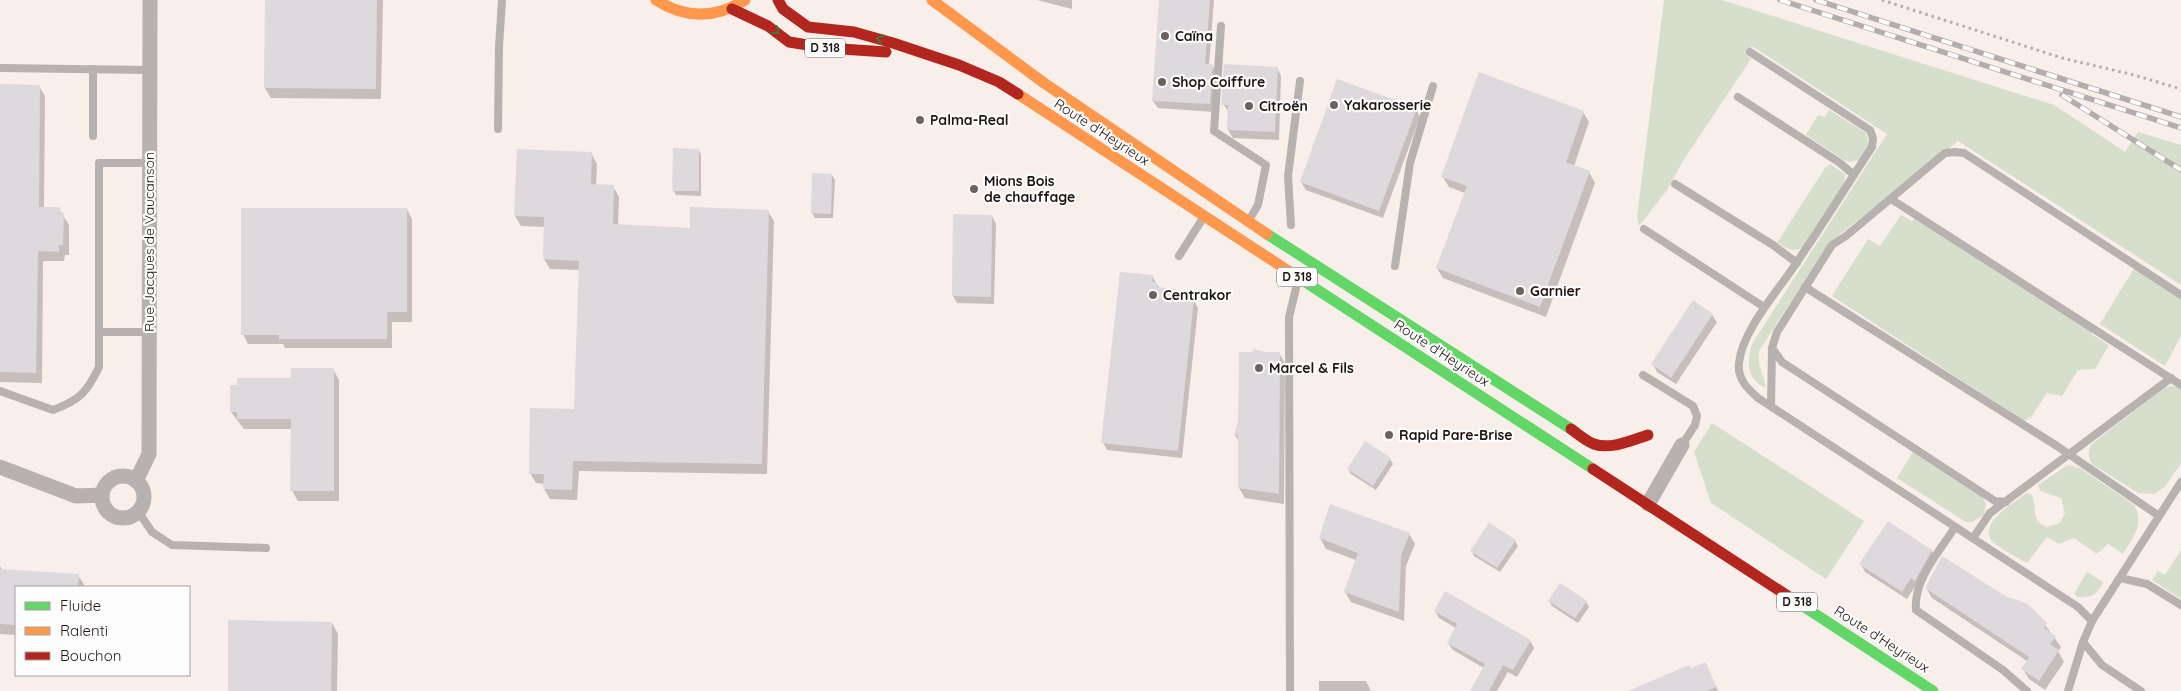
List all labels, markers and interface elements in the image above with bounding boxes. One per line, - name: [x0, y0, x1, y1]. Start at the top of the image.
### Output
- one-way arrow: [770, 26, 779, 34]
- place label: Caïna: [1175, 27, 1213, 45]
- marker: Caïna: [1159, 30, 1171, 42]
- one-way arrow: [876, 35, 884, 45]
- road number: D 318: [805, 38, 845, 58]
- place label: Shop Coiffure: [1172, 73, 1265, 91]
- marker: Shop Coiffure: [1156, 76, 1168, 88]
- street label: Route d'Heyrieux: [1051, 94, 1153, 170]
- place label: Yakarosserie: [1344, 96, 1431, 114]
- place label: Citroën: [1259, 97, 1308, 115]
- marker: Yakarosserie: [1328, 99, 1340, 111]
- marker: Citroën: [1243, 100, 1255, 112]
- place label: Palma-Real: [930, 111, 1009, 129]
- marker: Palma-Real: [914, 114, 926, 126]
- street label: Rue Jacques de Vaucanson: [140, 152, 158, 332]
- place label: Mions Bois de chauffage: [984, 172, 1075, 206]
- marker: Mions Bois de chauffage: [968, 183, 980, 195]
- road number: D 318: [1277, 268, 1317, 286]
- place label: Garnier: [1530, 282, 1581, 300]
- marker: Garnier: [1514, 285, 1526, 297]
- place label: Centrakor: [1163, 286, 1231, 304]
- marker: Centrakor: [1147, 289, 1159, 301]
- street label: Route d'Heyrieux: [1391, 315, 1493, 391]
- place label: Marcel & Fils: [1269, 359, 1354, 377]
- marker: Marcel & Fils: [1253, 362, 1265, 374]
- place label: Rapid Pare-Brise: [1399, 426, 1513, 444]
- marker: Rapid Pare-Brise: [1383, 429, 1395, 441]
- legend: [15, 586, 190, 676]
- road number: D 318: [1777, 592, 1817, 612]
- text: Fluide: [60, 596, 101, 615]
- street label: Route d'Heyrieux: [1831, 601, 1933, 677]
- text: Ralenti: [60, 621, 108, 640]
- text: Bouchon: [60, 646, 121, 665]

